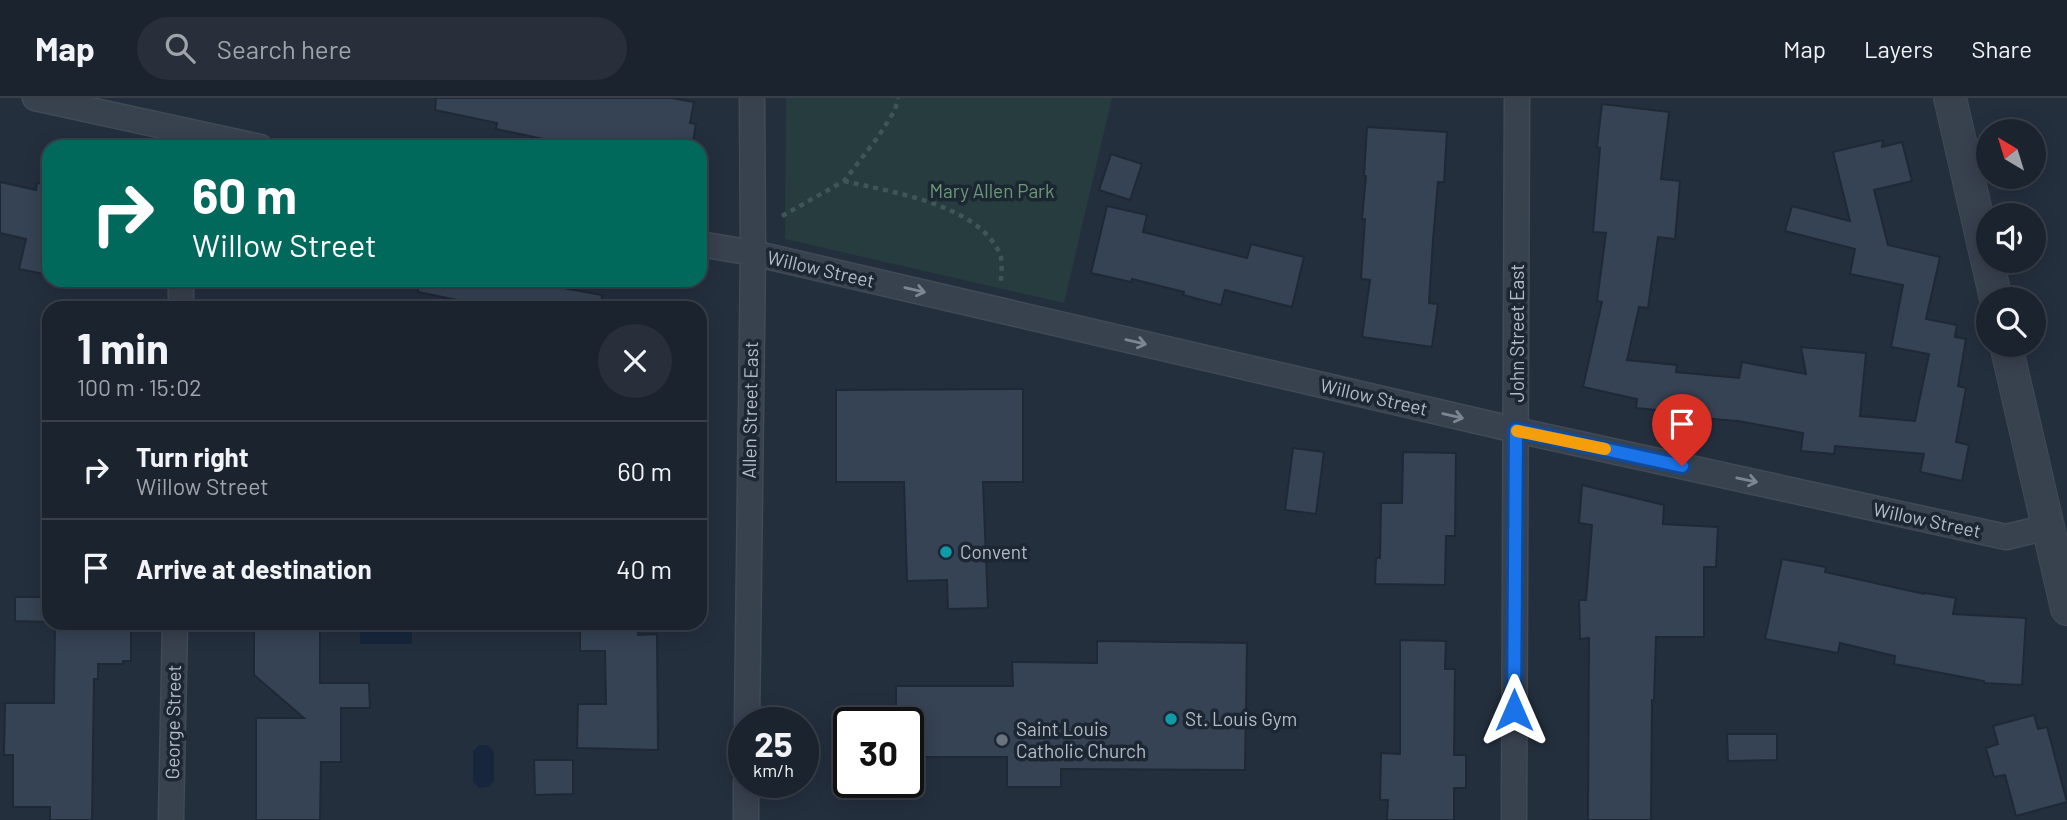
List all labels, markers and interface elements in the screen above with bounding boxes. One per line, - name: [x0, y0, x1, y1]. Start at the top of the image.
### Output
- search box: [137, 17, 627, 80]
- text: Map: [35, 28, 95, 68]
- icon: search: [161, 29, 199, 67]
- text: Search here: [217, 33, 352, 64]
- text: Map: [1783, 34, 1826, 63]
- text: Layers: [1864, 34, 1933, 63]
- text: Share: [1971, 34, 2032, 63]
- north arrow: [1976, 119, 2046, 189]
- map controls: [1976, 119, 2046, 357]
- text: 60 m: [192, 165, 297, 224]
- icon: right: [77, 168, 168, 259]
- park label: Mary Allen Park: [929, 179, 1055, 202]
- button: sound: [1976, 203, 2046, 273]
- text: Willow Street: [192, 225, 377, 263]
- street label: Willow Street: [765, 245, 877, 292]
- street label: John Street East: [1505, 264, 1528, 402]
- one-way arrow: [903, 285, 925, 298]
- button: search: [1976, 287, 2046, 357]
- text: 1 min: [77, 322, 169, 372]
- button: close: [598, 324, 672, 398]
- one-way arrow: [1124, 336, 1147, 349]
- street label: Allen Street East: [737, 341, 762, 479]
- text: 100 m · 15:02: [77, 373, 202, 401]
- street label: Willow Street: [1318, 373, 1430, 420]
- pin: [1652, 394, 1712, 466]
- icon: arrive: [1663, 405, 1701, 443]
- one-way arrow: [1441, 409, 1464, 423]
- text: Turn right: [136, 441, 249, 472]
- icon: right: [77, 451, 115, 489]
- text: 60 m: [617, 455, 672, 486]
- text: Willow Street: [136, 472, 269, 500]
- one-way arrow: [1735, 474, 1758, 488]
- street label: Willow Street: [1871, 497, 1983, 542]
- place label: Convent: [960, 540, 1028, 563]
- marker: Convent: [938, 544, 954, 560]
- icon: arrive: [77, 549, 115, 587]
- text: Arrive at destination: [136, 553, 372, 584]
- text: 40 m: [616, 553, 672, 584]
- street label: George Street: [160, 664, 185, 780]
- position arrow: [1477, 673, 1551, 747]
- speed limit sign: 30: [833, 707, 924, 798]
- place label: St. Louis Gym: [1185, 707, 1297, 730]
- marker: St. Louis Gym: [1163, 711, 1179, 727]
- place label: Saint Louis Catholic Church: [1016, 717, 1146, 762]
- text: 25: [754, 722, 793, 764]
- marker: Saint Louis Catholic Church: [994, 732, 1010, 748]
- text: km/h: [753, 759, 794, 781]

